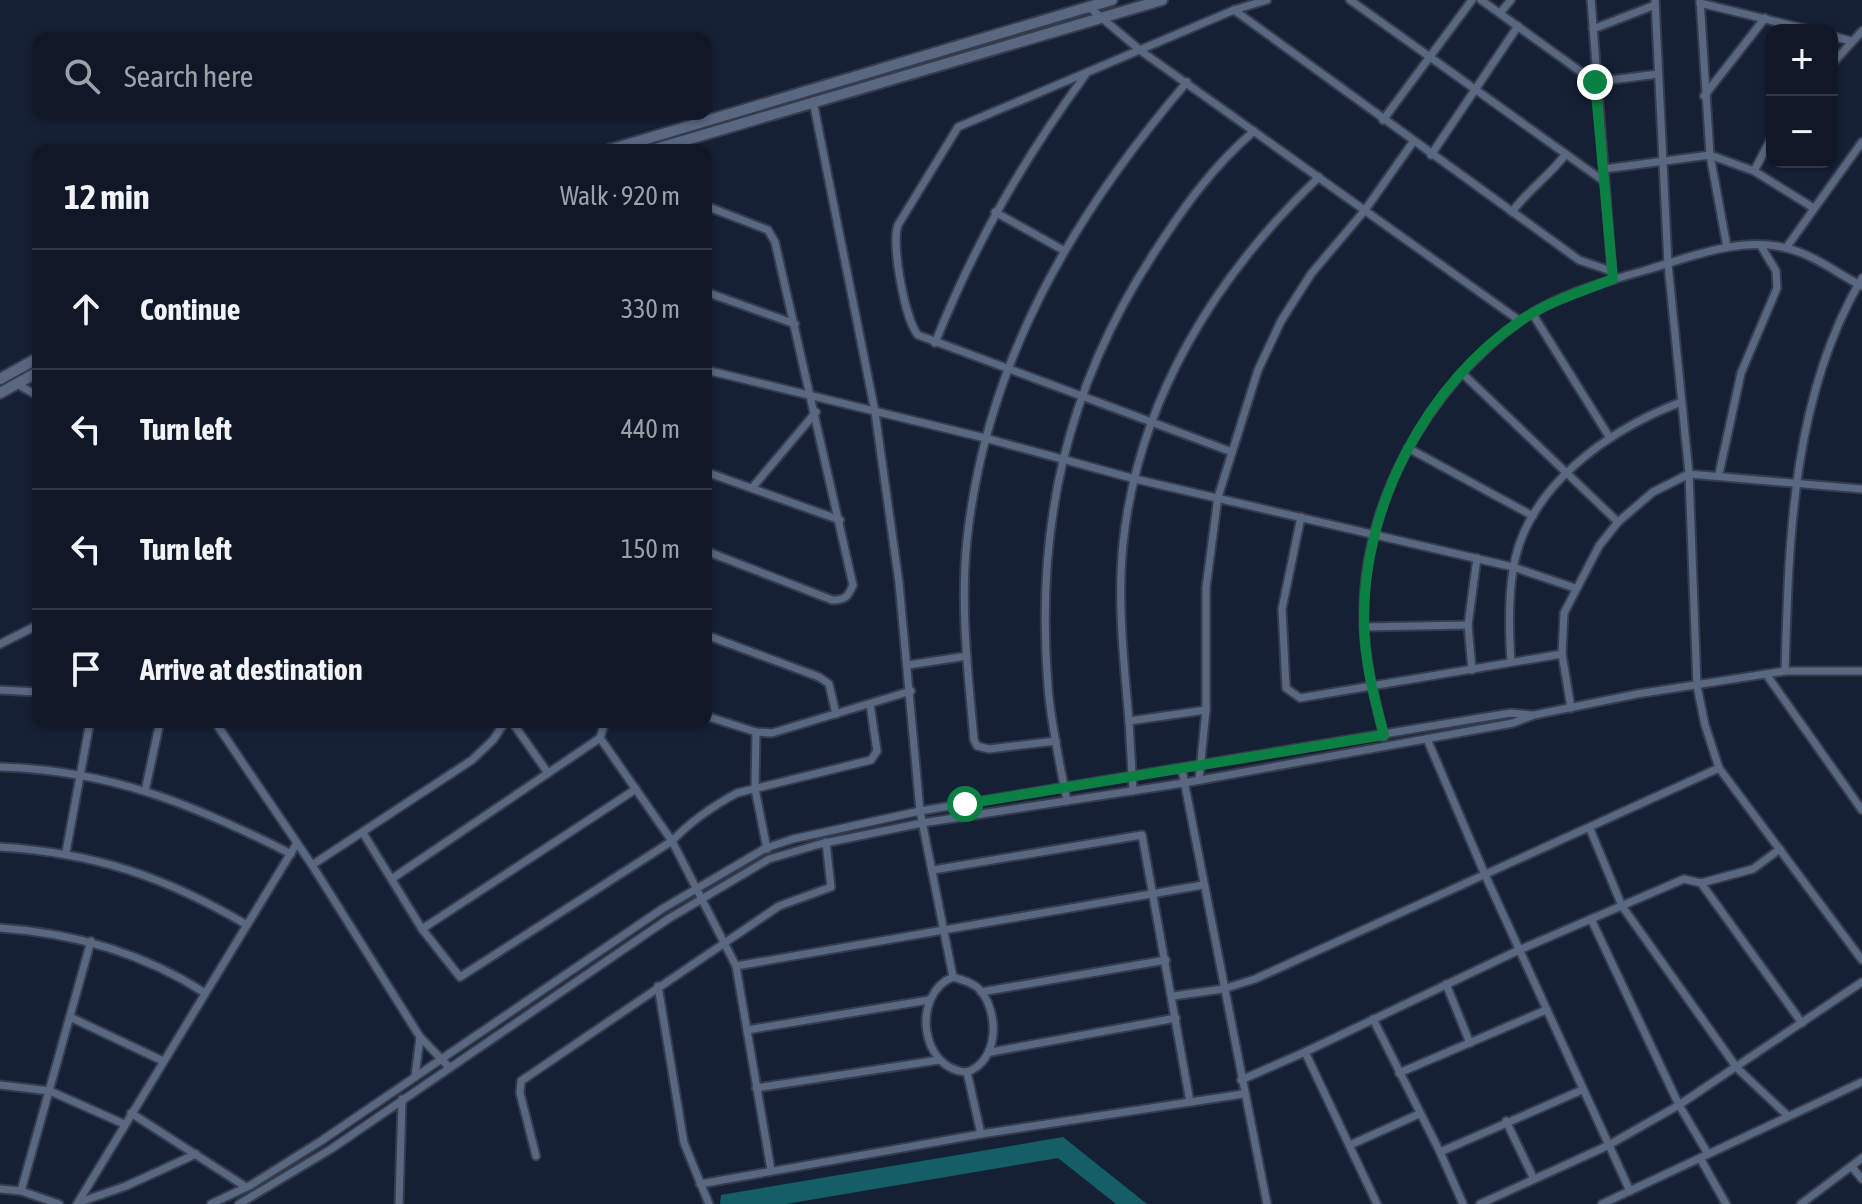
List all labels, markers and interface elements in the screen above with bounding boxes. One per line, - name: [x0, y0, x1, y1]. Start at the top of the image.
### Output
- map controls: [1766, 24, 1838, 168]
- button: +: [1766, 24, 1838, 96]
- search box: [32, 32, 712, 120]
- icon: search: [60, 54, 104, 98]
- text: Search here: [124, 59, 253, 93]
- route end: [1577, 64, 1613, 100]
- button: −: [1766, 96, 1838, 168]
- text: 12 min: [64, 177, 149, 216]
- text: Walk · 920 m: [560, 181, 680, 211]
- icon: ahead: [64, 287, 108, 331]
- text: Continue: [140, 292, 240, 326]
- text: 330 m: [621, 294, 680, 324]
- icon: left: [64, 407, 108, 451]
- text: Turn left: [140, 412, 232, 446]
- text: 440 m: [621, 414, 680, 444]
- icon: left: [64, 527, 108, 571]
- text: Turn left: [140, 532, 232, 566]
- text: 150 m: [621, 534, 680, 564]
- icon: arrive: [64, 647, 108, 691]
- text: Arrive at destination: [140, 652, 362, 686]
- route start: [947, 786, 983, 822]

